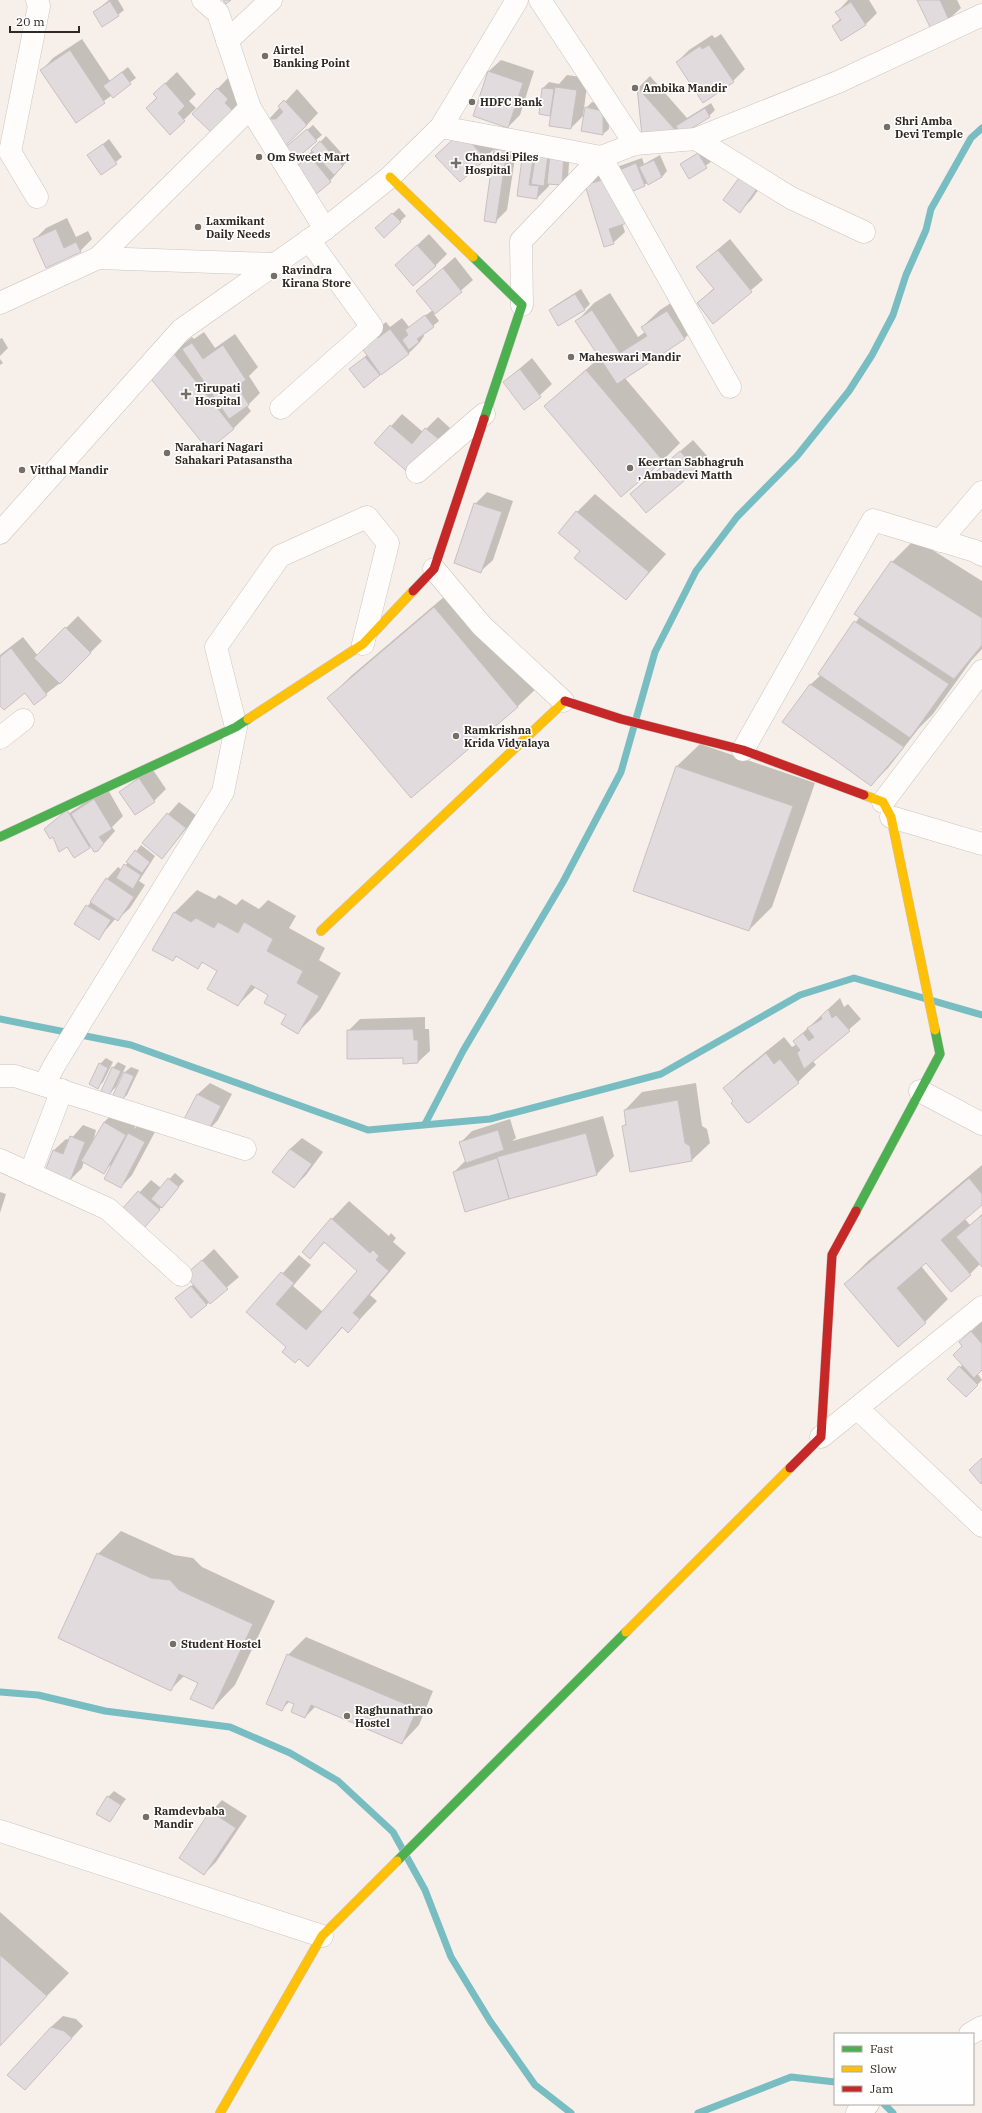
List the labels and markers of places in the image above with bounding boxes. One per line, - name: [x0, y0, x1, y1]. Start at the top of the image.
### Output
- place label: Airtel Banking Point: [273, 43, 350, 70]
- marker: Airtel Banking Point: [260, 51, 270, 61]
- place label: Ambika Mandir: [643, 81, 728, 95]
- marker: Ambika Mandir: [630, 83, 640, 93]
- place label: HDFC Bank: [480, 95, 542, 109]
- marker: HDFC Bank: [467, 97, 477, 107]
- place label: Shri Amba Devi Temple: [895, 114, 963, 141]
- marker: Shri Amba Devi Temple: [882, 122, 892, 132]
- place label: Om Sweet Mart: [267, 150, 350, 164]
- place label: Chandsi Piles Hospital: [465, 150, 539, 177]
- marker: Om Sweet Mart: [254, 152, 264, 162]
- marker: Chandsi Piles Hospital: [450, 157, 462, 169]
- place label: Laxmikant Daily Needs: [206, 214, 271, 241]
- marker: Laxmikant Daily Needs: [193, 222, 203, 232]
- place label: Ravindra Kirana Store: [282, 263, 351, 290]
- marker: Ravindra Kirana Store: [269, 271, 279, 281]
- place label: Maheswari Mandir: [579, 350, 681, 364]
- marker: Maheswari Mandir: [566, 352, 576, 362]
- place label: Tirupati Hospital: [195, 381, 241, 408]
- marker: Tirupati Hospital: [180, 388, 192, 400]
- place label: Narahari Nagari Sahakari Patasanstha: [175, 440, 293, 467]
- marker: Narahari Nagari Sahakari Patasanstha: [162, 448, 172, 458]
- place label: Keertan Sabhagruh , Ambadevi Matth: [638, 455, 744, 482]
- place label: Vitthal Mandir: [30, 463, 109, 477]
- marker: Keertan Sabhagruh , Ambadevi Matth: [625, 463, 635, 473]
- marker: Vitthal Mandir: [17, 465, 27, 475]
- place label: Ramkrishna Krida Vidyalaya: [464, 723, 550, 750]
- marker: Ramkrishna Krida Vidyalaya: [451, 731, 461, 741]
- place label: Student Hostel: [181, 1637, 261, 1651]
- marker: Student Hostel: [168, 1639, 178, 1649]
- place label: Raghunathrao Hostel: [355, 1703, 433, 1730]
- marker: Raghunathrao Hostel: [342, 1711, 352, 1721]
- place label: Ramdevbaba Mandir: [154, 1804, 225, 1831]
- marker: Ramdevbaba Mandir: [141, 1812, 151, 1822]

